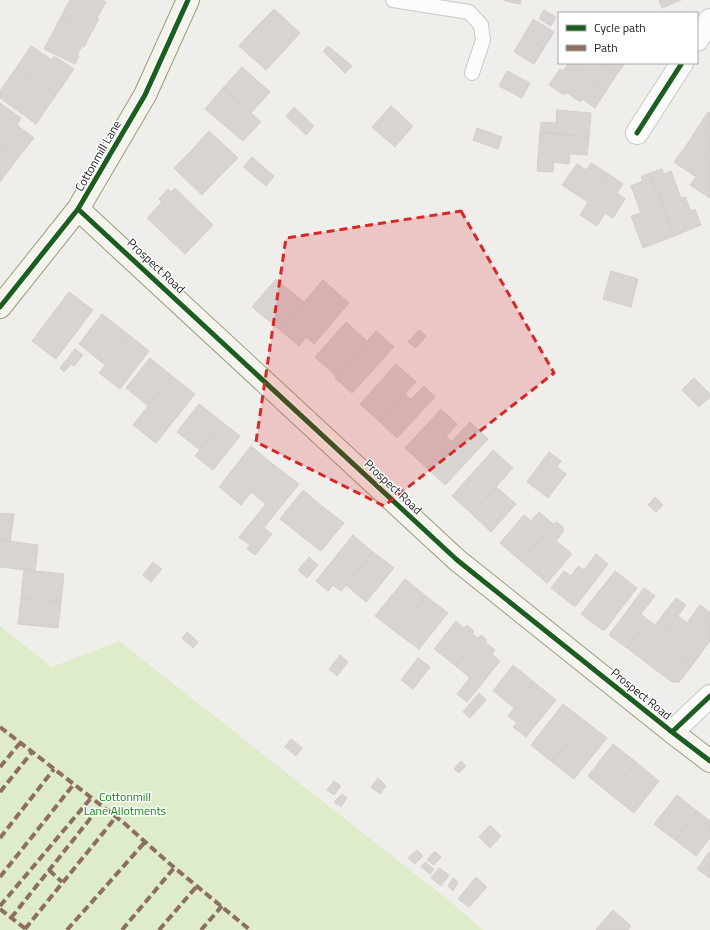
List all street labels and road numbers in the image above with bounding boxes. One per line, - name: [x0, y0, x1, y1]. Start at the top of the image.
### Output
- street label: Cottonmill Lane: [70, 117, 126, 195]
- street label: Prospect Road: [123, 234, 190, 298]
- street label: Prospect Road: [360, 455, 427, 519]
- street label: Prospect Road: [607, 663, 676, 724]

